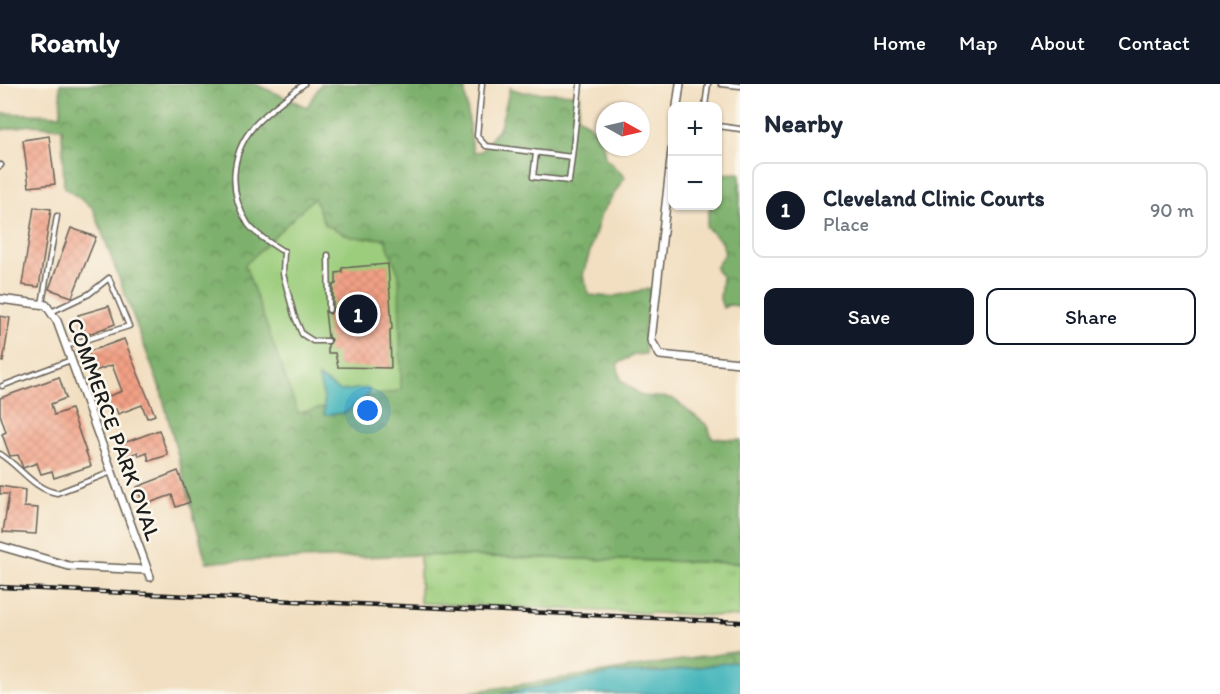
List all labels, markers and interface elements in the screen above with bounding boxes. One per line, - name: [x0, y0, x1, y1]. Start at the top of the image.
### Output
- text: Roamly: [30, 25, 120, 59]
- text: Home: [873, 30, 926, 55]
- text: Map: [959, 30, 998, 55]
- text: About: [1031, 30, 1085, 55]
- text: Contact: [1118, 30, 1190, 55]
- north arrow: [596, 102, 650, 156]
- map controls: [668, 102, 722, 210]
- button: +: [668, 102, 722, 156]
- text: Nearby: [764, 107, 843, 139]
- button: −: [668, 156, 722, 210]
- text: Cleveland Clinic Courts: [823, 185, 1045, 212]
- text: 1: [781, 198, 790, 222]
- text: 90 m: [1150, 198, 1194, 222]
- text: Place: [823, 212, 869, 236]
- button: Save: [764, 288, 974, 345]
- button: Share: [986, 288, 1196, 345]
- pin: 1: [338, 292, 378, 336]
- street label: COMMERCE PARK OVAL: [61, 314, 167, 544]
- your location: [353, 396, 382, 425]

